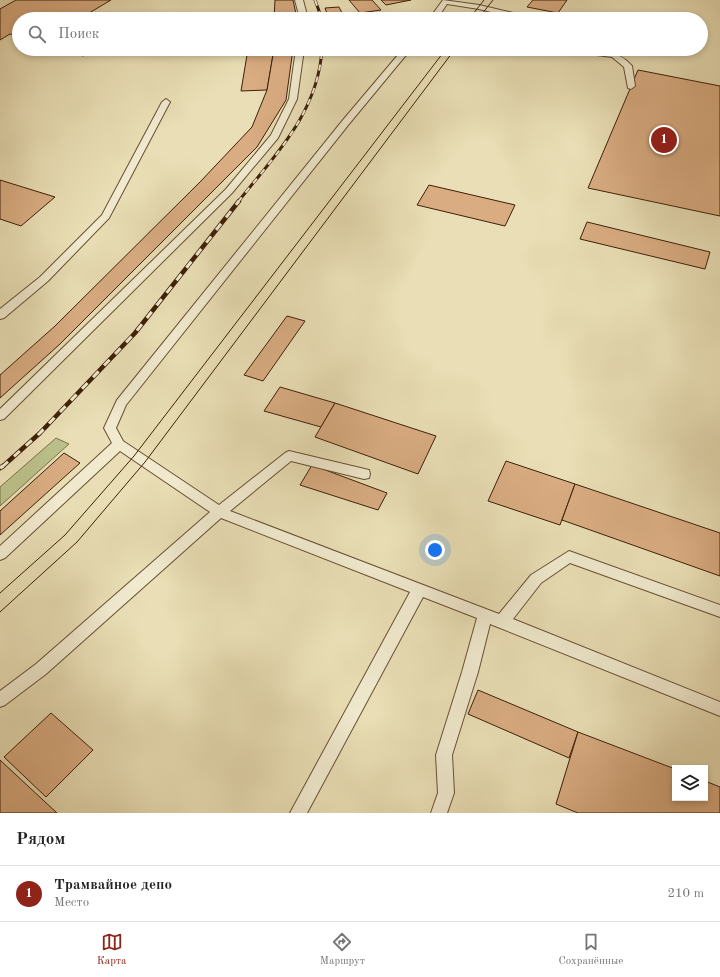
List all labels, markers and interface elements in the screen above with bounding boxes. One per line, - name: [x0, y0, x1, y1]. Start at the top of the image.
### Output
- search box: [12, 12, 708, 56]
- icon: search: [26, 23, 48, 45]
- text: Поиск: [58, 27, 99, 42]
- pin: 1: [651, 125, 677, 155]
- your location: [425, 540, 445, 560]
- map controls: [672, 765, 708, 801]
- button: layers: [672, 765, 708, 801]
- text: Рядом: [16, 831, 65, 848]
- text: Трамвайное депо: [54, 878, 172, 893]
- text: 1: [25, 887, 33, 900]
- text: 210 m: [667, 887, 704, 900]
- text: Место: [54, 896, 89, 909]
- tab: Карта: [97, 931, 126, 969]
- tab: Маршрут: [320, 931, 365, 969]
- tab: Сохранённые: [558, 931, 623, 969]

